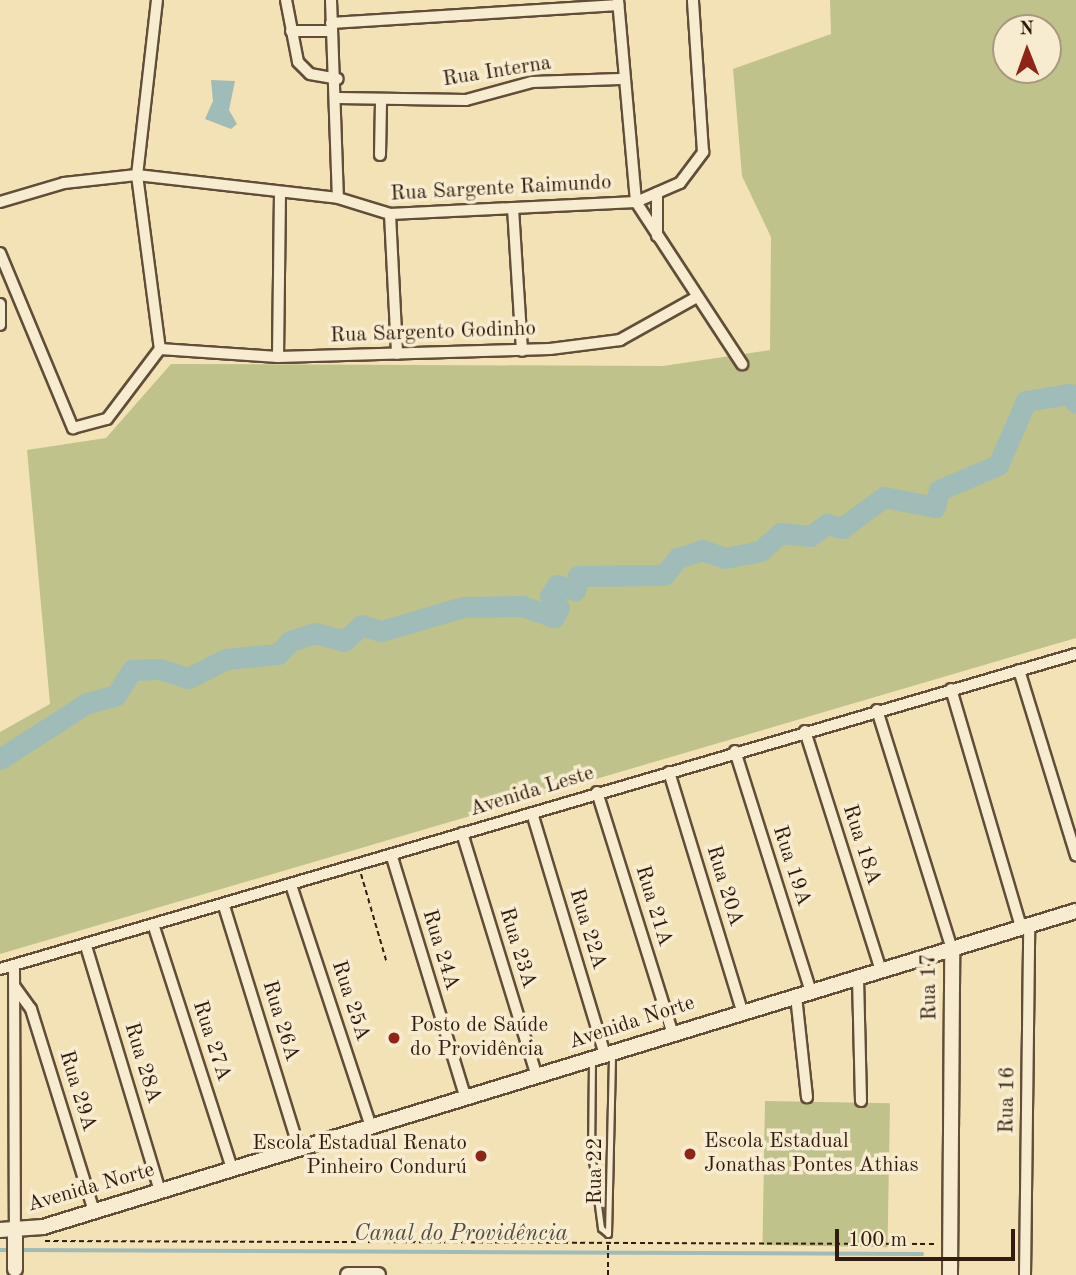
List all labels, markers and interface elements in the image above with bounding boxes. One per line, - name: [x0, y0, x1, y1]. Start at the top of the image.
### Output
- north arrow: [992, 14, 1062, 84]
- text: N: [1019, 20, 1034, 39]
- street label: Rua Interna: [441, 51, 553, 93]
- street label: Rua Sargente Raimundo: [390, 171, 612, 207]
- street label: Rua Sargento Godinho: [330, 317, 536, 349]
- street label: Avenida Leste: [467, 761, 597, 823]
- street label: Rua 18A: [836, 802, 886, 888]
- street label: Rua 19A: [766, 823, 816, 909]
- street label: Rua 20A: [700, 843, 748, 929]
- street label: Rua 21A: [629, 863, 677, 949]
- street label: Rua 22A: [563, 886, 611, 972]
- street label: Rua 23A: [493, 905, 541, 991]
- street label: Rua 24A: [416, 907, 464, 993]
- street label: Rua 17: [917, 953, 943, 1021]
- street label: Rua 25A: [325, 958, 375, 1044]
- street label: Rua 26A: [256, 978, 304, 1064]
- street label: Avenida Norte: [566, 991, 698, 1055]
- street label: Rua 27A: [186, 998, 236, 1084]
- place label: Posto de Saúde do Providência: [410, 1013, 548, 1063]
- street label: Rua 28A: [118, 1020, 166, 1106]
- marker: Posto de Saúde do Providência: [384, 1028, 404, 1048]
- street label: Rua 29A: [53, 1048, 101, 1134]
- street label: Rua 16: [995, 1066, 1021, 1134]
- place label: Escola Estadual Jonathas Pontes Athias: [704, 1129, 919, 1179]
- place label: Escola Estadual Renato Pinheiro Condurú: [252, 1131, 467, 1181]
- street label: Rua 22: [583, 1138, 609, 1204]
- marker: Escola Estadual Jonathas Pontes Athias: [682, 1146, 698, 1162]
- marker: Escola Estadual Renato Pinheiro Condurú: [473, 1148, 489, 1164]
- street label: Avenida Norte: [25, 1158, 157, 1218]
- scale bar: [838, 1216, 1018, 1260]
- water label: Canal do Providência: [354, 1220, 568, 1248]
- text: 100 m: [848, 1230, 907, 1251]

